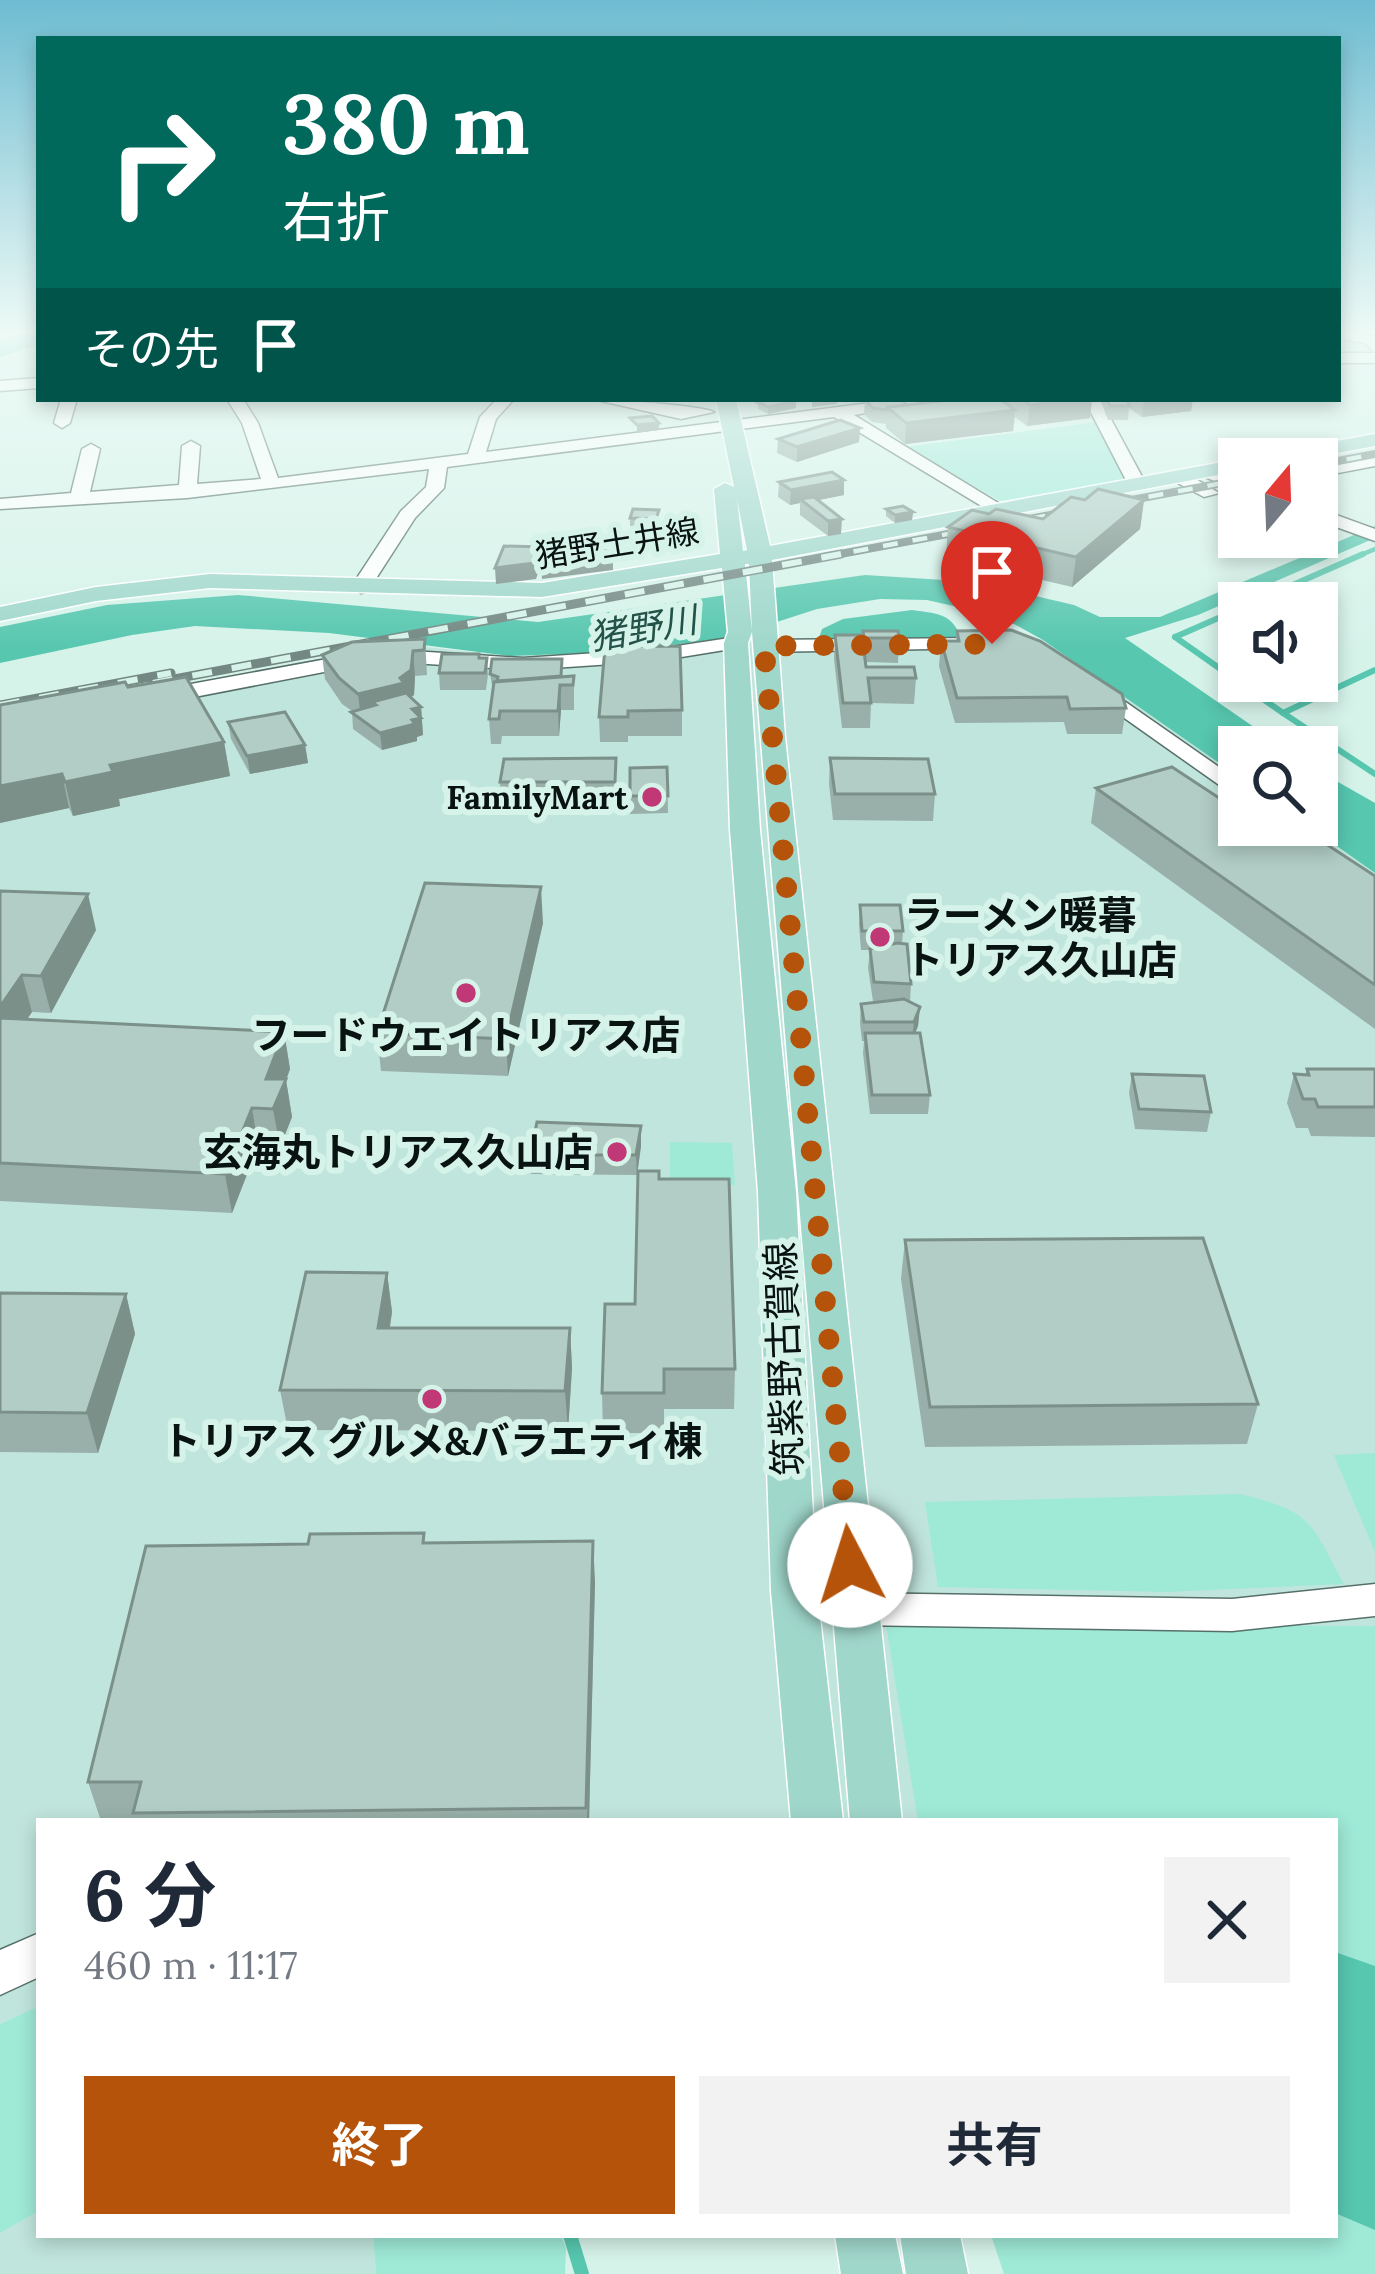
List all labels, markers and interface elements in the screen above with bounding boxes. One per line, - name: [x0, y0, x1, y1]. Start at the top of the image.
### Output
- text: 380 m: [282, 69, 530, 177]
- icon: right: [84, 84, 240, 240]
- text: 右折: [282, 183, 390, 252]
- icon: arrive: [243, 312, 309, 378]
- text: その先: [84, 320, 219, 377]
- north arrow: [1218, 438, 1338, 558]
- map controls: [1218, 438, 1338, 846]
- street label: 猪野土井線: [532, 509, 702, 577]
- pin: [941, 521, 1043, 644]
- icon: arrive: [959, 539, 1025, 605]
- button: sound: [1218, 582, 1338, 702]
- water label: 猪野川: [586, 595, 704, 660]
- button: search: [1218, 726, 1338, 846]
- place label: FamilyMart: [446, 776, 629, 818]
- marker: FamilyMart: [639, 784, 665, 810]
- place label: ラーメン暖暮 トリアス久山店: [904, 890, 1177, 985]
- marker: ラーメン暖暮 トリアス久山店: [867, 924, 893, 950]
- marker: フードウェイトリアス店: [453, 980, 479, 1006]
- place label: フードウェイトリアス店: [251, 1010, 681, 1060]
- place label: 玄海丸トリアス久山店: [203, 1127, 593, 1177]
- marker: 玄海丸トリアス久山店: [604, 1139, 630, 1165]
- street label: 筑紫野古賀線: [755, 1241, 813, 1477]
- marker: トリアス グルメ&バラエティ棟: [419, 1386, 445, 1412]
- place label: トリアス グルメ&バラエティ棟: [161, 1416, 703, 1466]
- position arrow: [787, 1502, 913, 1628]
- text: 6 分: [84, 1849, 216, 1941]
- button: close: [1164, 1857, 1290, 1983]
- text: 460 m · 11:17: [84, 1940, 298, 1990]
- button: 終了: [84, 2076, 675, 2214]
- button: 共有: [699, 2076, 1290, 2214]

